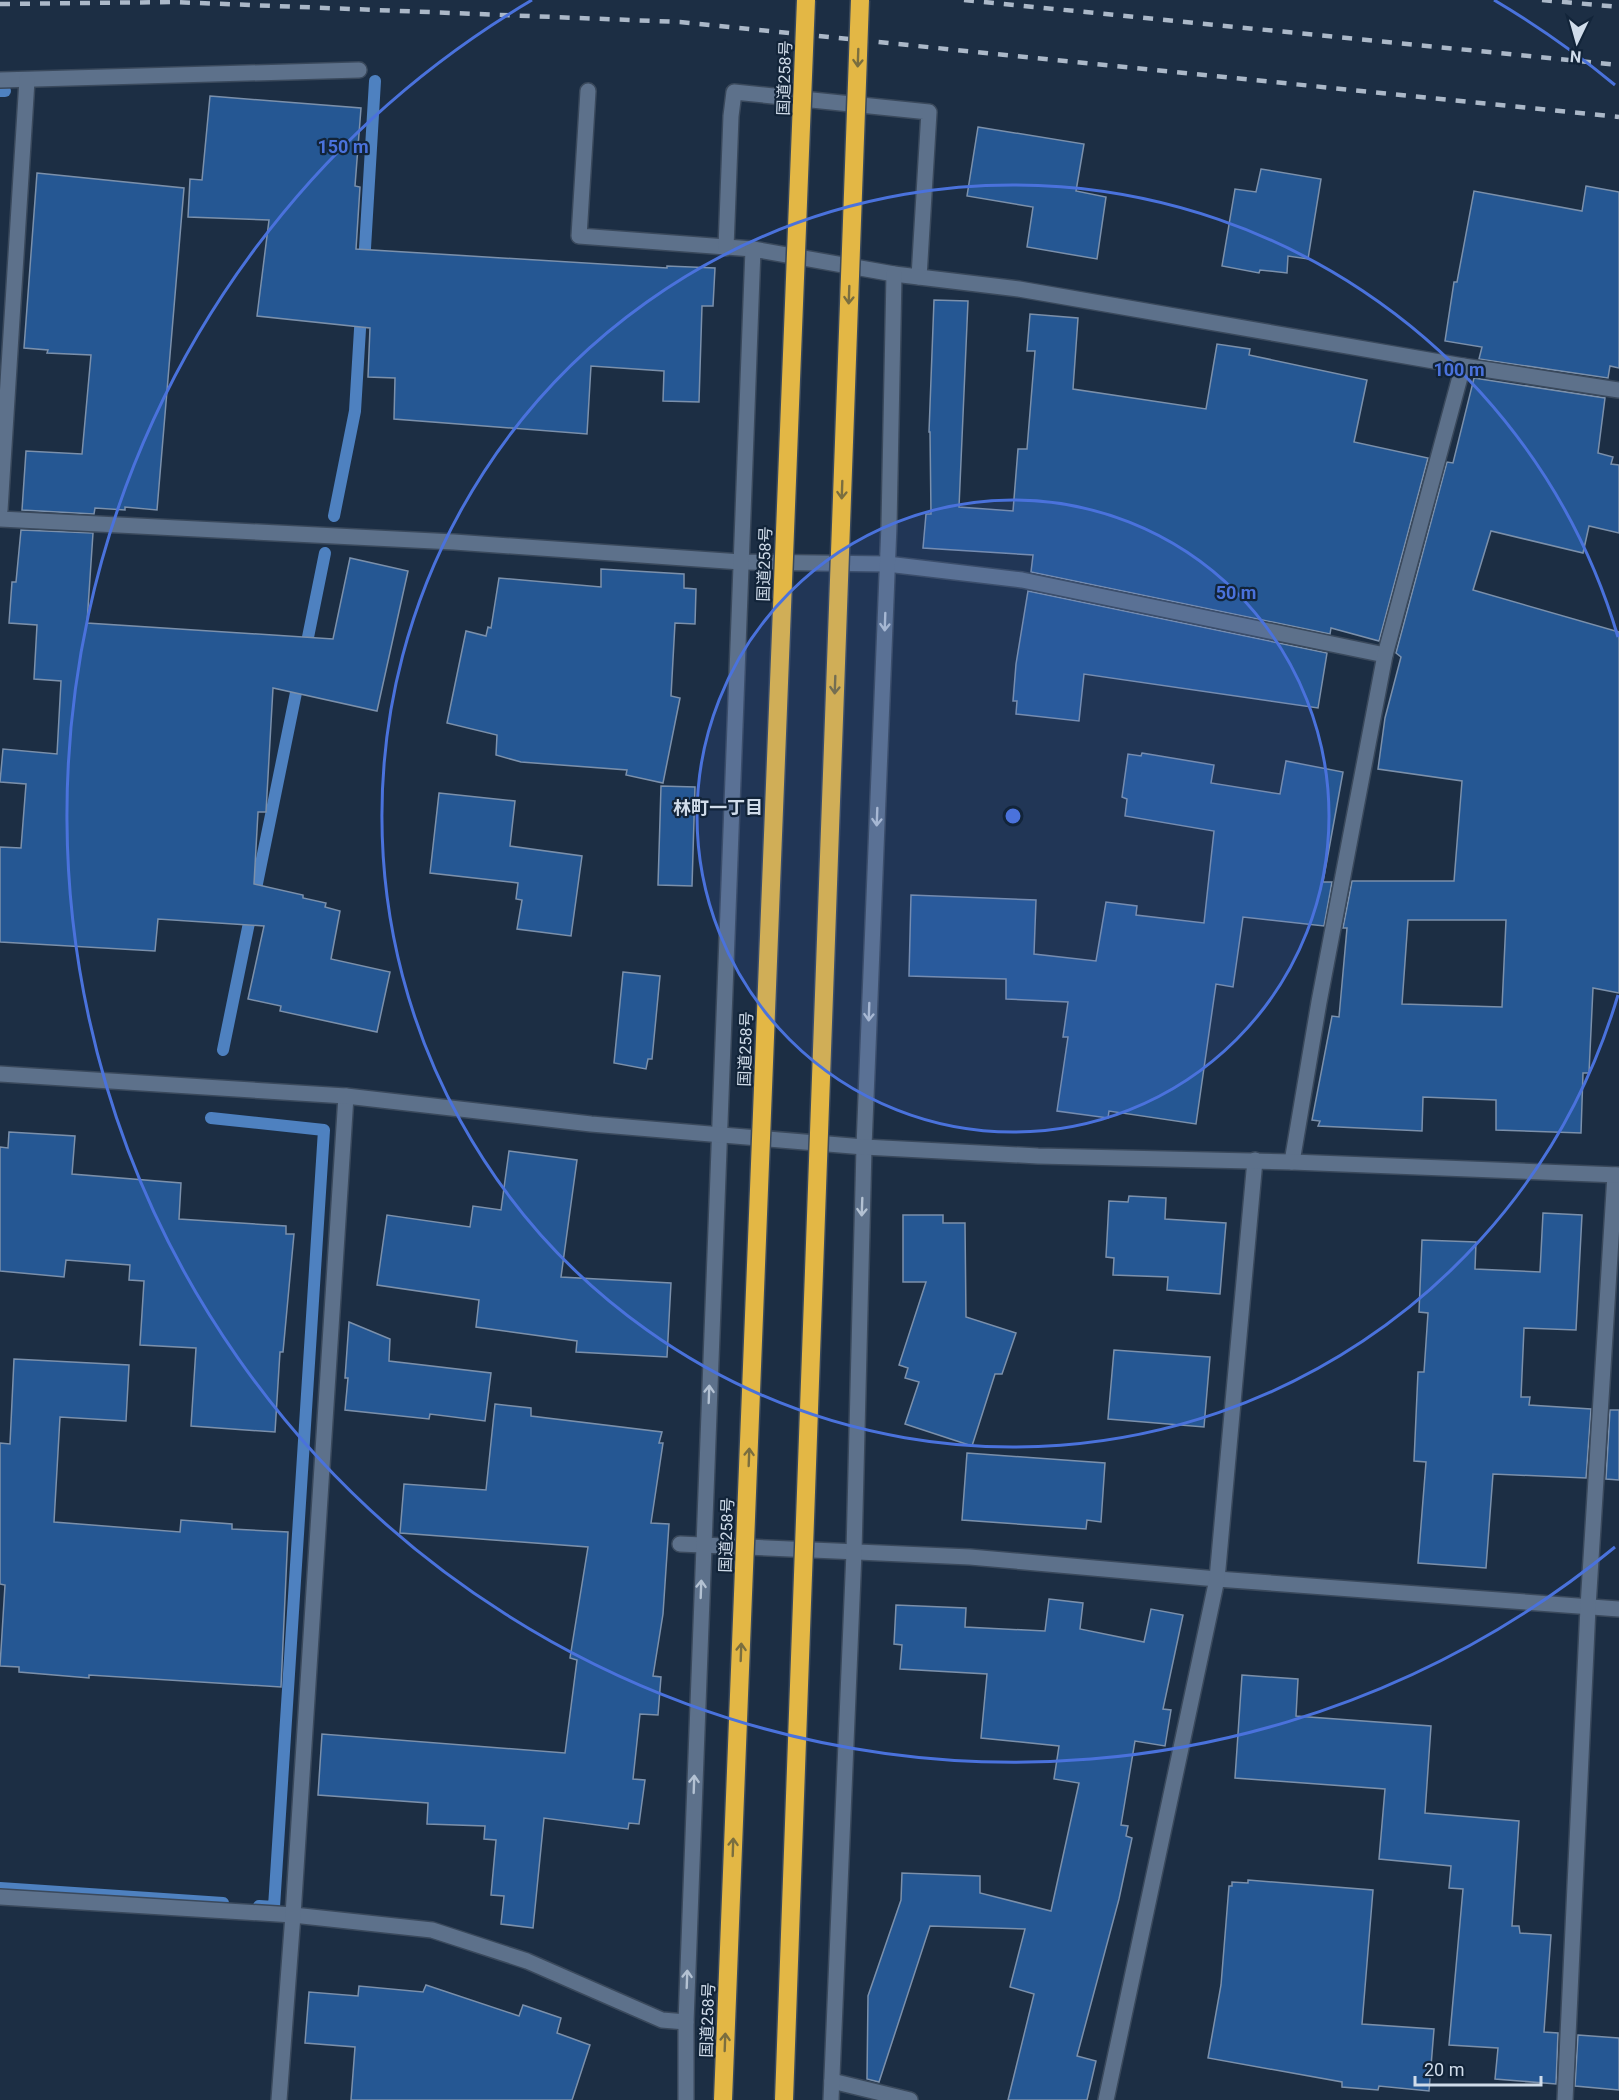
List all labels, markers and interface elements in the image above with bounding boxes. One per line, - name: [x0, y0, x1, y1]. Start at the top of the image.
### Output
- north arrow: [1547, 12, 1607, 72]
- street label: 国道258号: [774, 40, 795, 116]
- text: N: [1569, 46, 1582, 66]
- one-way arrow: [852, 48, 863, 68]
- text: 150 m: [317, 136, 369, 157]
- one-way arrow: [844, 285, 855, 305]
- text: 100 m: [1433, 359, 1485, 380]
- one-way arrow: [837, 480, 848, 500]
- street label: 国道258号: [754, 526, 775, 602]
- text: 50 m: [1216, 582, 1256, 603]
- one-way arrow: [879, 612, 890, 632]
- one-way arrow: [830, 675, 841, 695]
- district label: 林町一丁目: [673, 797, 763, 818]
- centre of rings: [1003, 806, 1023, 826]
- one-way arrow: [871, 807, 883, 827]
- one-way arrow: [864, 1002, 875, 1022]
- street label: 国道258号: [735, 1011, 756, 1087]
- one-way arrow: [856, 1196, 868, 1216]
- one-way arrow: [704, 1384, 715, 1404]
- one-way arrow: [743, 1448, 754, 1467]
- street label: 国道258号: [716, 1497, 737, 1573]
- one-way arrow: [696, 1579, 707, 1599]
- one-way arrow: [735, 1642, 746, 1662]
- one-way arrow: [689, 1774, 700, 1794]
- one-way arrow: [728, 1837, 739, 1857]
- one-way arrow: [682, 1969, 693, 1989]
- street label: 国道258号: [697, 1982, 718, 2058]
- one-way arrow: [720, 2032, 731, 2052]
- scale bar: [1415, 2049, 1541, 2087]
- text: 20 m: [1424, 2059, 1464, 2080]

